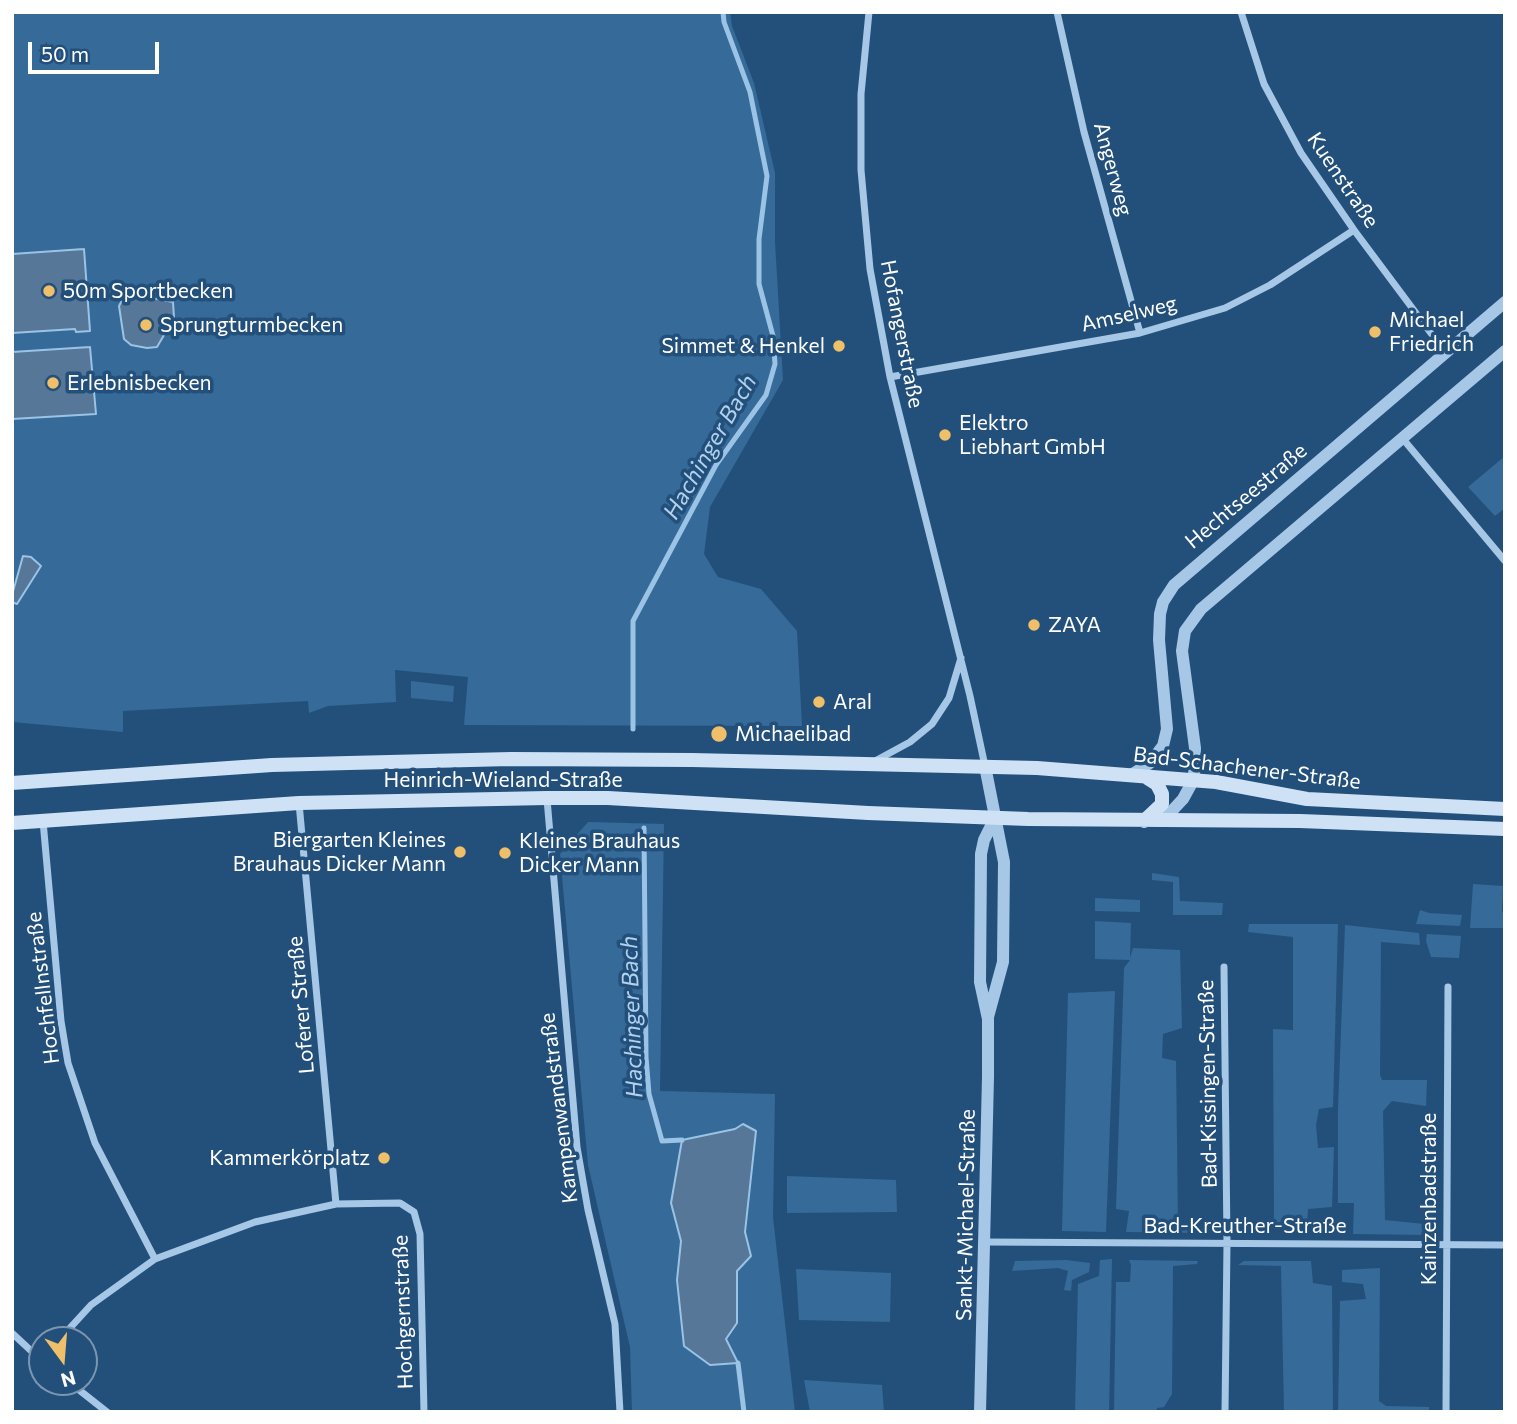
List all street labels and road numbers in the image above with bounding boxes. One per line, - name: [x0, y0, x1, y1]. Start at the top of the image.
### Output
- street label: Angerweg: [1088, 119, 1138, 219]
- street label: Kuenstraße: [1302, 127, 1384, 233]
- street label: Hofangerstraße: [875, 258, 929, 410]
- street label: Amselweg: [1079, 291, 1179, 337]
- street label: Hechtseestraße: [1180, 438, 1312, 554]
- street label: Bad-Schachener-Straße: [1132, 742, 1362, 794]
- street label: Heinrich-Wieland-Straße: [383, 767, 623, 793]
- street label: Hochfellnstraße: [21, 910, 65, 1066]
- street label: Loferer Straße: [282, 935, 320, 1075]
- street label: Bad-Kissingen-Straße: [1194, 980, 1222, 1188]
- street label: Kampenwandstraße: [535, 1011, 583, 1205]
- street label: Sankt-Michael-Straße: [952, 1109, 980, 1321]
- street label: Kainzenbadstraße: [1416, 1113, 1442, 1285]
- street label: Bad-Kreuther-Straße: [1143, 1213, 1347, 1239]
- street label: Hochgernstraße: [388, 1234, 418, 1390]

